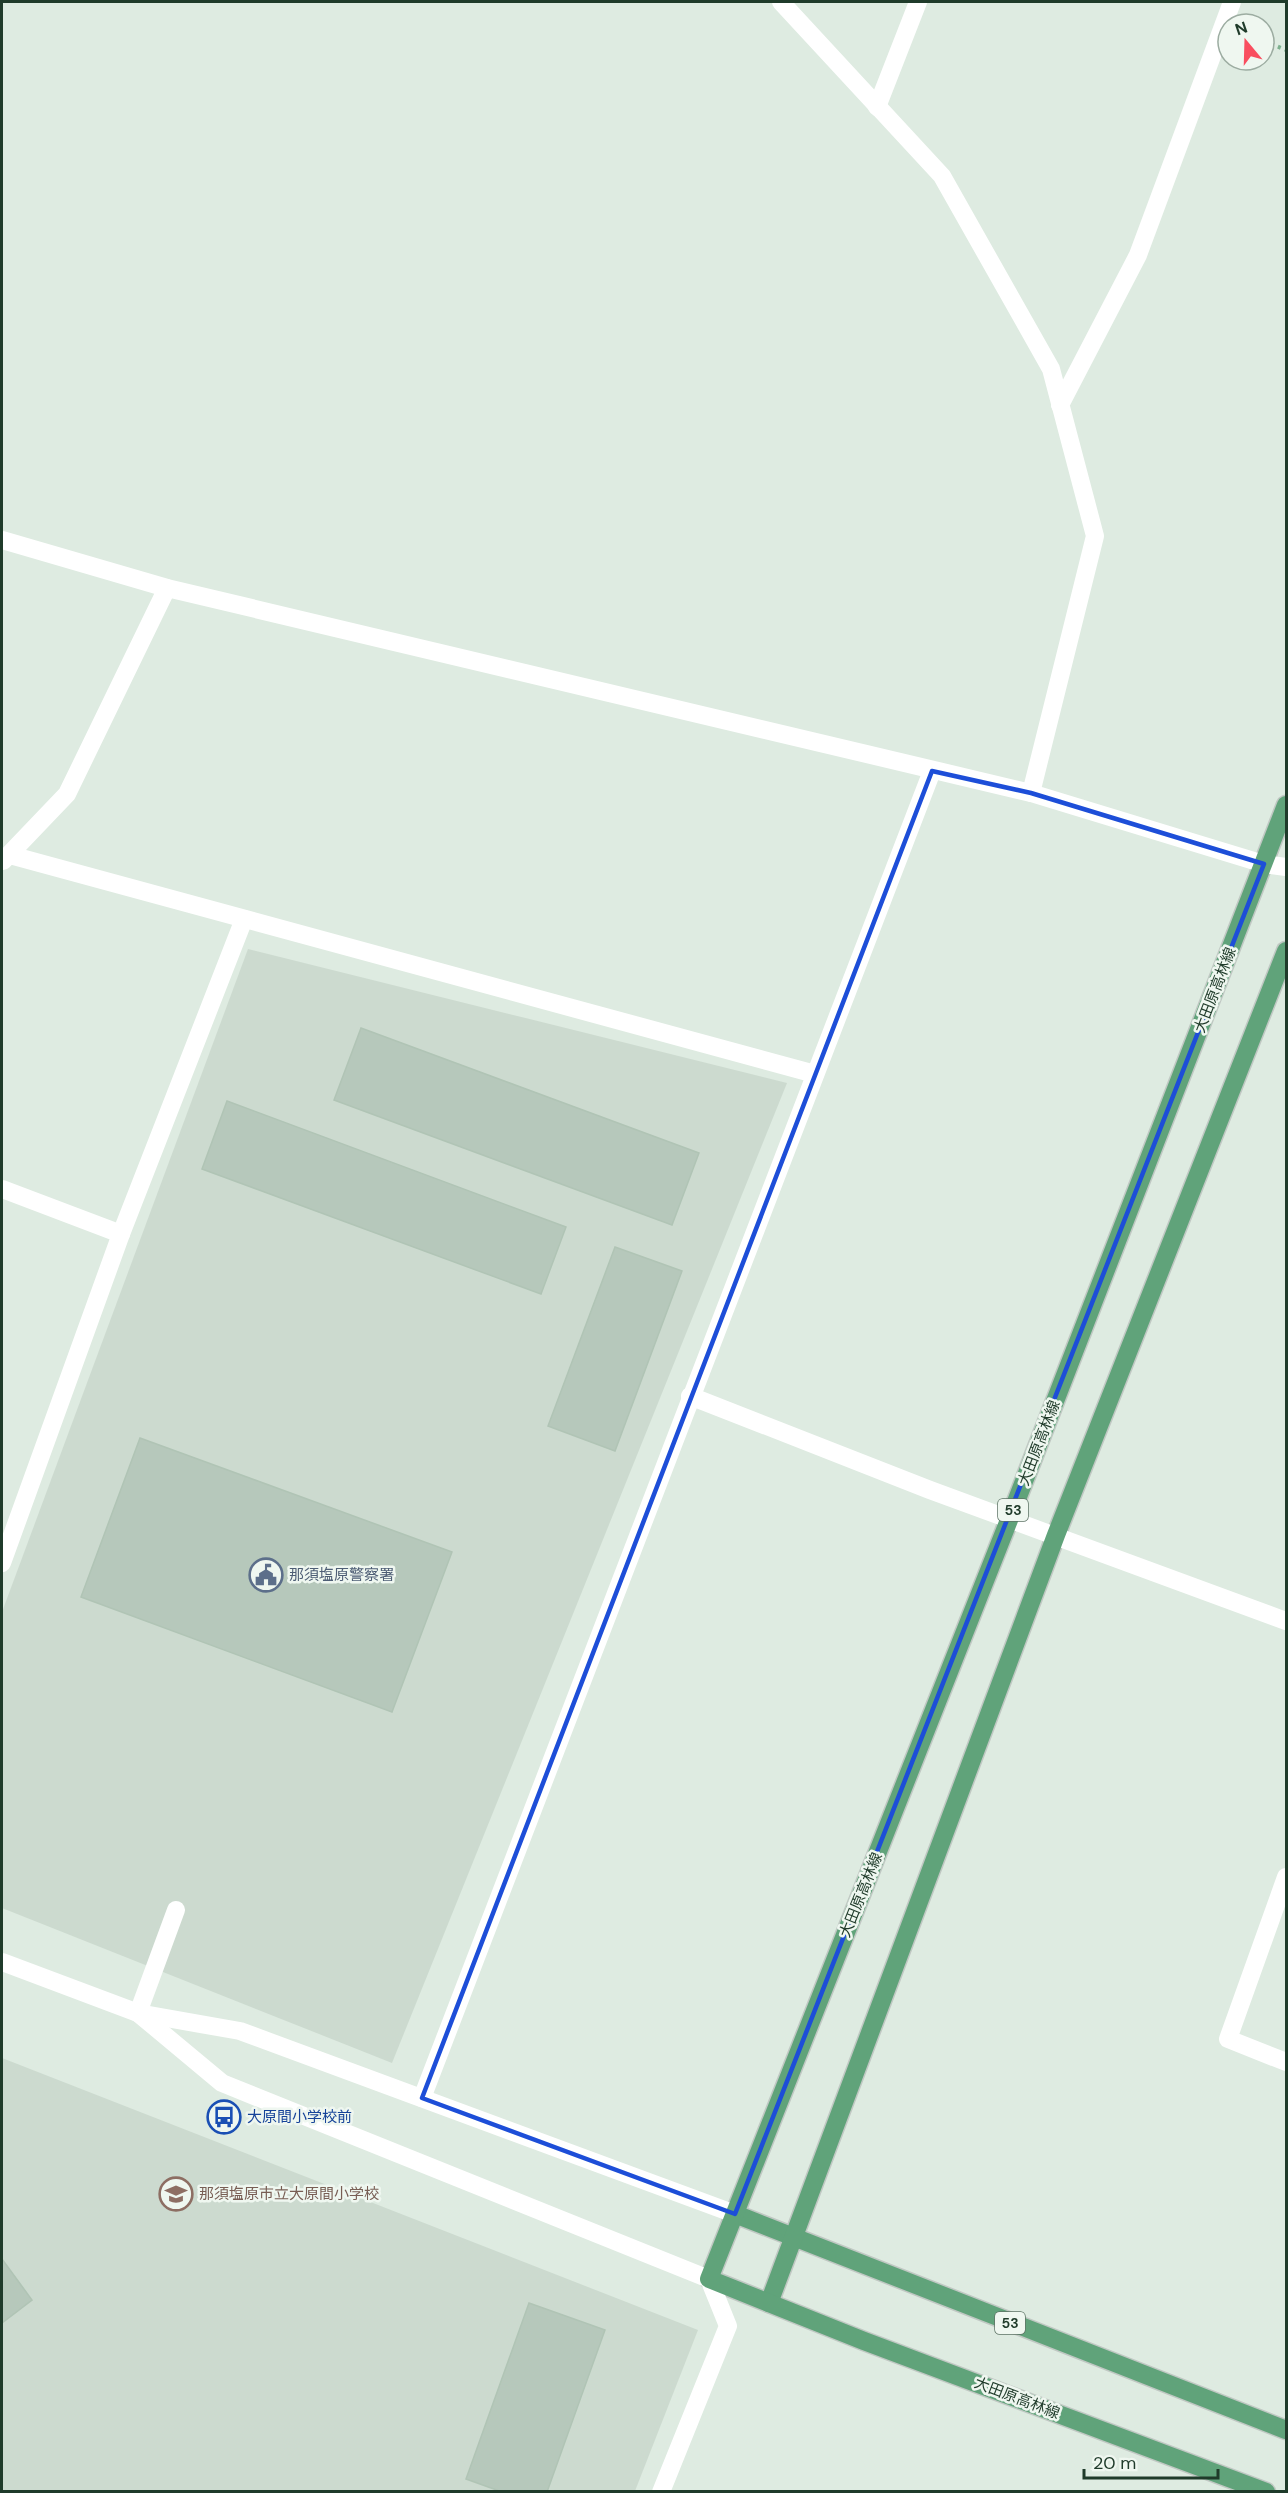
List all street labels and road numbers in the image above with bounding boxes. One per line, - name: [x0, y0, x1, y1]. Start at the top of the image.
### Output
- street label: 大田原高林線: [1190, 944, 1240, 1036]
- street label: 大田原高林線: [1014, 1397, 1064, 1489]
- road number: 53: [998, 1499, 1028, 1521]
- street label: 大田原高林線: [835, 1850, 887, 1940]
- road number: 53: [995, 2312, 1025, 2334]
- street label: 大田原高林線: [971, 2373, 1063, 2423]

